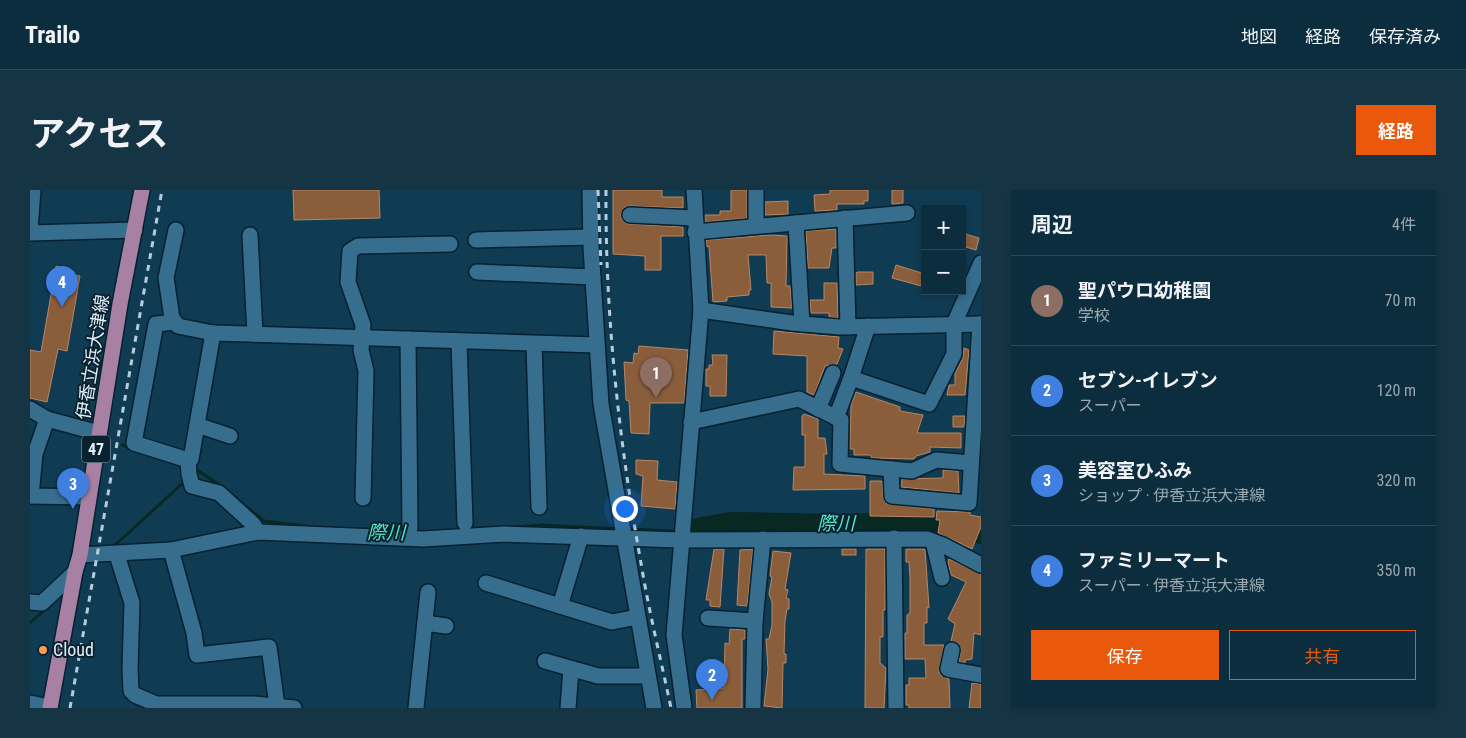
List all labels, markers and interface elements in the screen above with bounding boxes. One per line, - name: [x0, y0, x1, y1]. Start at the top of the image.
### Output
- text: Trailo: [25, 21, 80, 49]
- text: 地図: [1241, 26, 1277, 47]
- text: 経路: [1305, 26, 1341, 47]
- text: 保存済み: [1369, 26, 1441, 47]
- button: 経路: [1356, 105, 1436, 155]
- text: アクセス: [30, 114, 168, 155]
- map controls: [921, 205, 966, 295]
- button: +: [921, 205, 966, 250]
- text: 周辺: [1031, 213, 1073, 237]
- text: 4件: [1392, 215, 1416, 234]
- button: −: [921, 250, 966, 295]
- pin: 4: [46, 266, 78, 307]
- text: 聖パウロ幼稚園: [1078, 279, 1211, 302]
- text: 1: [1043, 291, 1051, 310]
- text: 70 m: [1384, 291, 1416, 310]
- street label: 伊香立浜大津線: [72, 293, 113, 421]
- text: 学校: [1078, 306, 1110, 325]
- pin: 1: [640, 357, 672, 398]
- text: セブン-イレブン: [1078, 369, 1218, 392]
- text: 2: [1043, 381, 1051, 400]
- text: 120 m: [1377, 381, 1416, 400]
- text: スーパー: [1078, 396, 1142, 415]
- road number: 47: [82, 435, 110, 462]
- text: 美容室ひふみ: [1078, 459, 1192, 482]
- pin: 3: [57, 468, 89, 509]
- text: 3: [1043, 471, 1051, 490]
- text: 320 m: [1377, 471, 1416, 490]
- text: ショップ · 伊香立浜大津線: [1078, 486, 1265, 505]
- your location: [612, 496, 638, 522]
- water label: 際川: [817, 512, 857, 535]
- water label: 際川: [367, 521, 407, 544]
- text: ファミリーマート: [1078, 549, 1230, 572]
- text: 4: [1043, 561, 1051, 580]
- text: 350 m: [1377, 561, 1416, 580]
- text: スーパー · 伊香立浜大津線: [1078, 576, 1265, 595]
- button: 保存: [1031, 630, 1219, 680]
- button: 共有: [1229, 630, 1416, 680]
- place label: Cloud: [53, 639, 94, 660]
- marker: Cloud: [37, 644, 49, 656]
- pin: 2: [696, 659, 728, 700]

